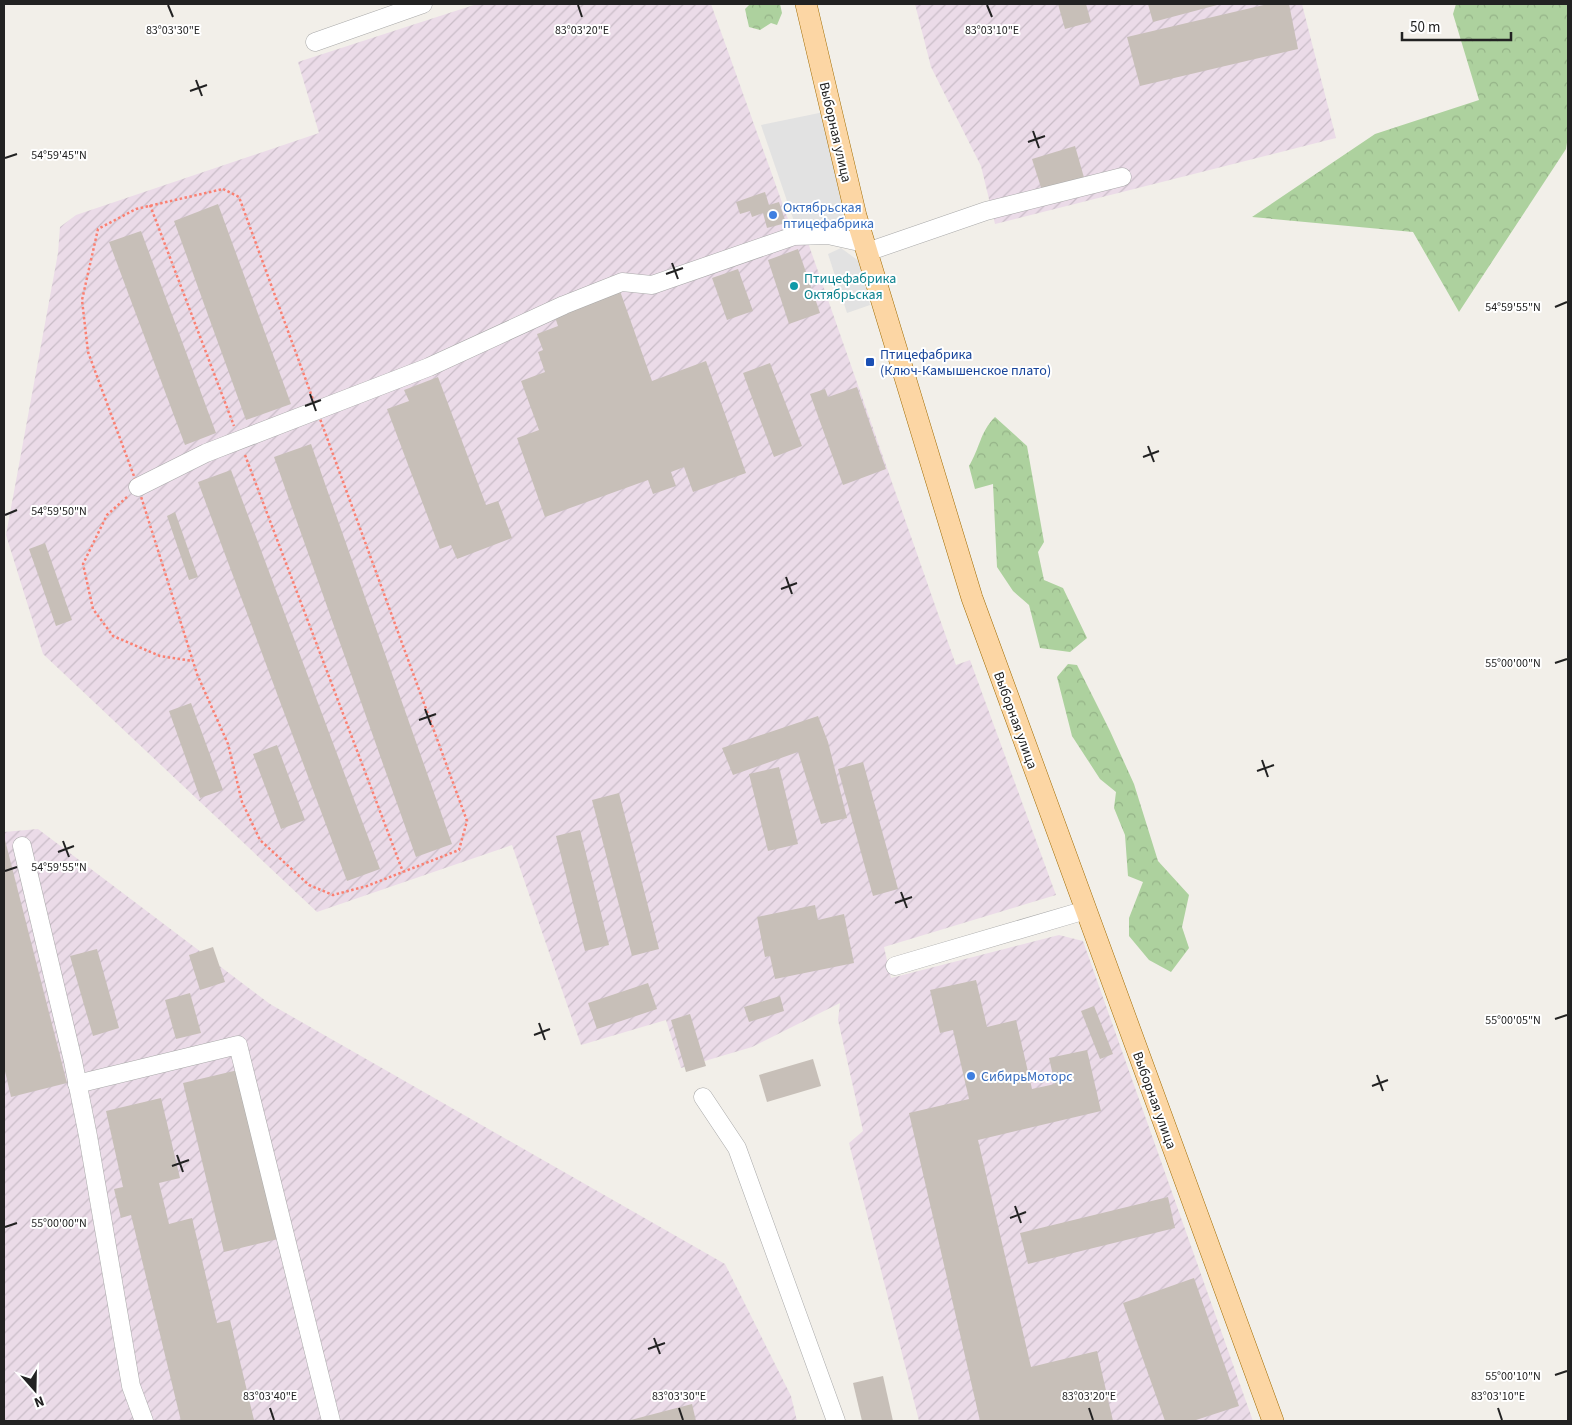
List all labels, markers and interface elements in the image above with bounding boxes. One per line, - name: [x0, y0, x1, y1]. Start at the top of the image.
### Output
- scale bar: [1402, 10, 1511, 42]
- text: 50 m: [1410, 17, 1440, 38]
- text: 83°03'30"E: [146, 22, 200, 39]
- text: 83°03'20"E: [555, 22, 609, 39]
- text: 83°03'10"E: [965, 22, 1019, 39]
- street label: Выборная улица: [814, 80, 856, 184]
- text: 54°59'45"N: [31, 147, 87, 164]
- place label: Октябрьская птицефабрика: [783, 198, 874, 234]
- marker: Октябрьская птицефабрика: [767, 209, 779, 221]
- place label: Птицефабрика Октябрьская: [804, 269, 896, 305]
- marker: Птицефабрика Октябрьская: [788, 280, 800, 292]
- text: 54°59'55"N: [1485, 299, 1541, 316]
- place label: Птицефабрика (Ключ-Камышенское плато): [880, 345, 1051, 381]
- marker: Птицефабрика (Ключ-Камышенское плато): [864, 356, 876, 368]
- text: 54°59'50"N: [31, 503, 87, 520]
- text: 55°00'00"N: [1485, 655, 1541, 672]
- street label: Выборная улица: [988, 669, 1042, 772]
- text: 54°59'55"N: [31, 859, 87, 876]
- text: 55°00'05"N: [1485, 1012, 1541, 1029]
- street label: Выборная улица: [1127, 1049, 1181, 1152]
- place label: СибирьМоторс: [981, 1067, 1073, 1087]
- marker: СибирьМоторс: [965, 1070, 977, 1082]
- text: 55°00'00"N: [31, 1215, 87, 1232]
- north arrow: [10, 1365, 60, 1415]
- text: 55°00'10"N: [1485, 1368, 1541, 1385]
- text: 83°03'40"E: [243, 1388, 297, 1405]
- text: 83°03'30"E: [652, 1388, 706, 1405]
- text: 83°03'20"E: [1062, 1388, 1116, 1405]
- text: 83°03'10"E: [1471, 1388, 1525, 1405]
- text: N: [31, 1390, 47, 1412]

